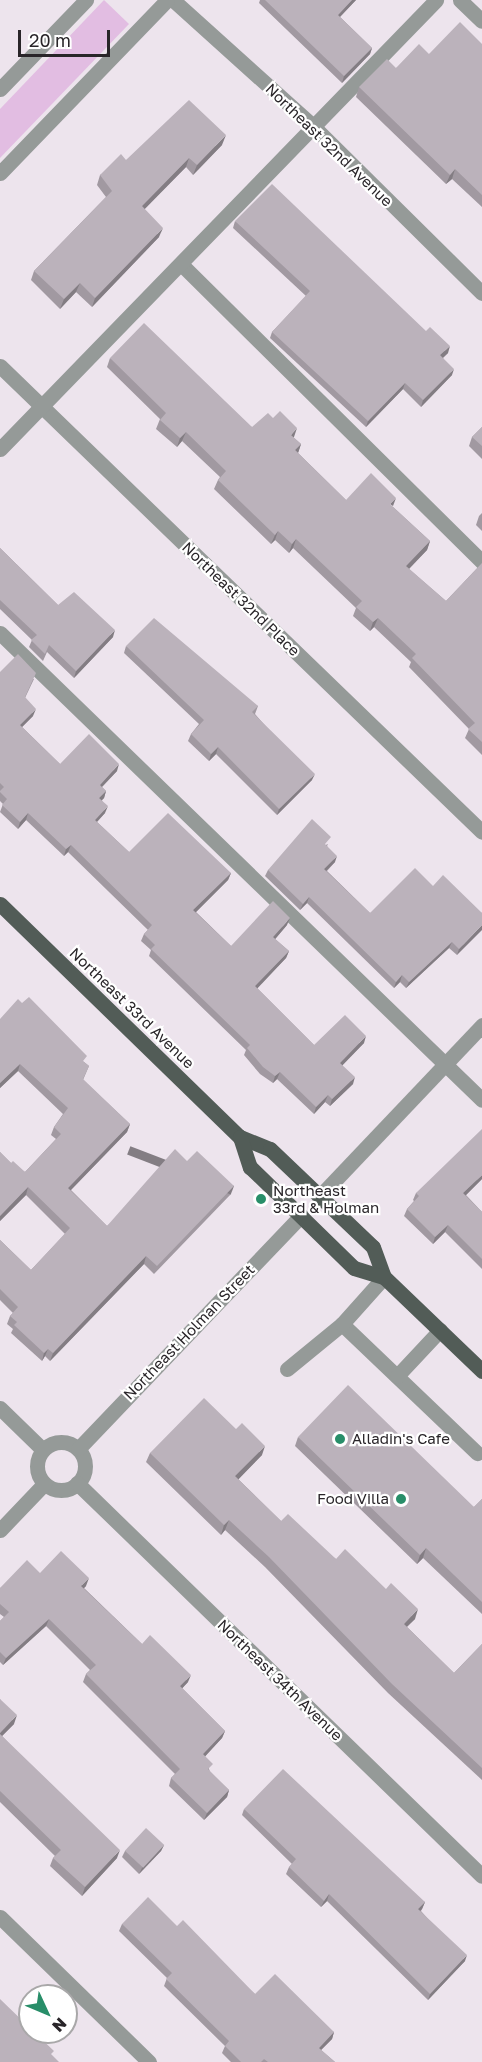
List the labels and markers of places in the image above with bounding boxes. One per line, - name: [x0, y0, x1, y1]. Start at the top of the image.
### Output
- place label: Northeast 33rd & Holman: [273, 1181, 379, 1216]
- marker: Northeast 33rd & Holman: [254, 1192, 268, 1206]
- place label: Alladin's Cafe: [352, 1430, 450, 1448]
- marker: Alladin's Cafe: [333, 1432, 347, 1446]
- place label: Food Villa: [317, 1490, 389, 1508]
- marker: Food Villa: [394, 1492, 408, 1506]

